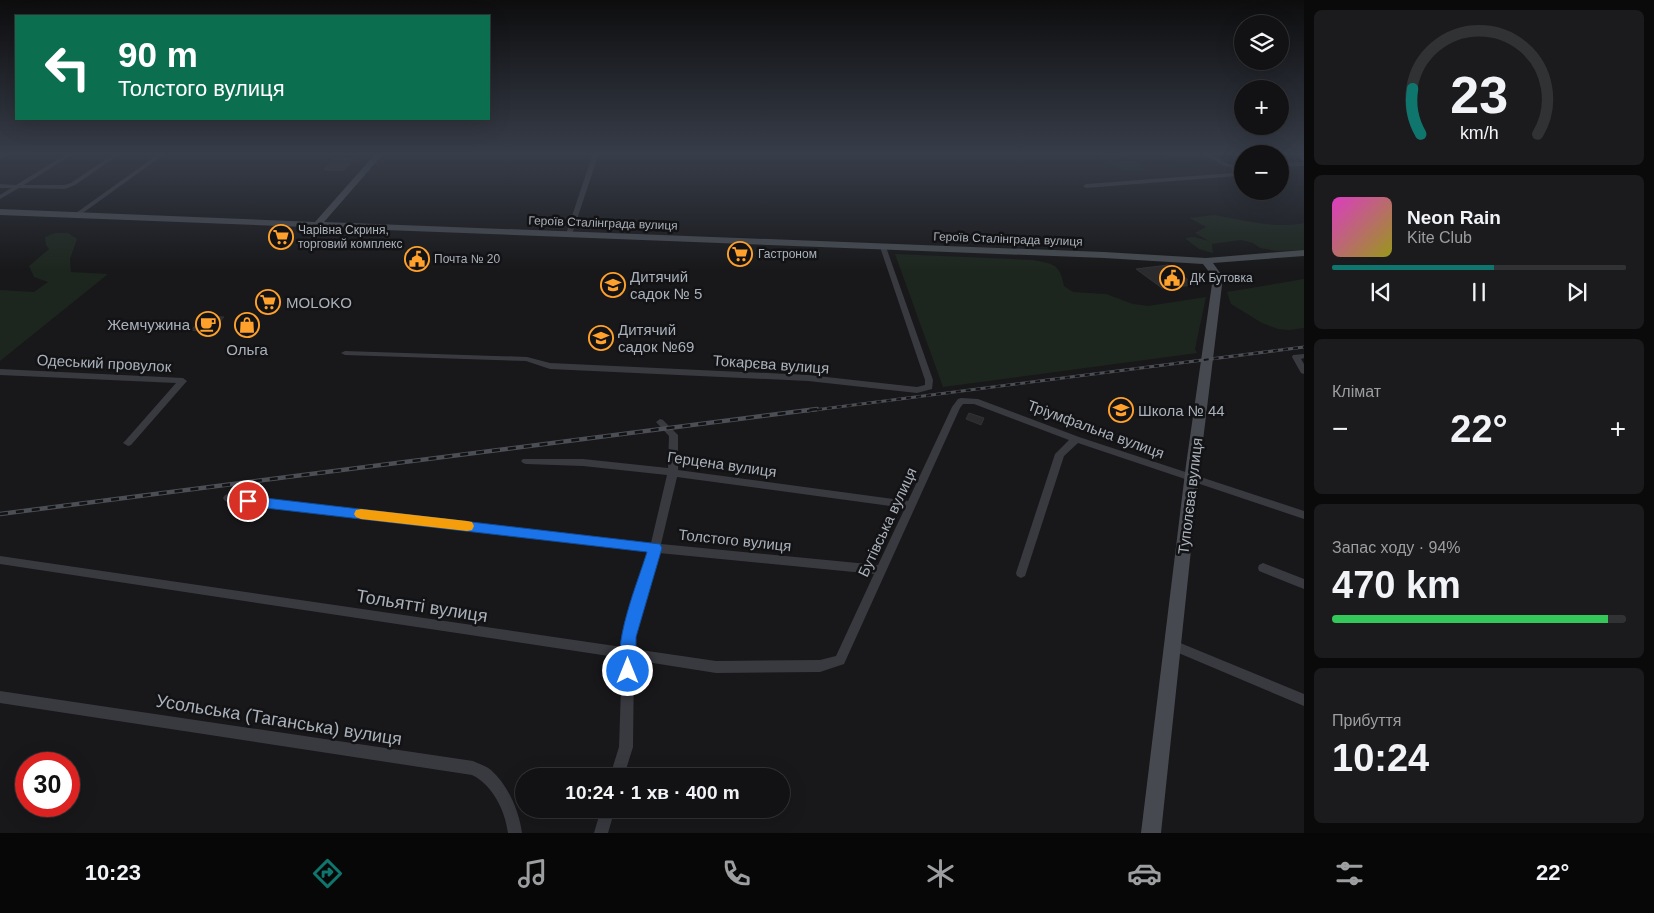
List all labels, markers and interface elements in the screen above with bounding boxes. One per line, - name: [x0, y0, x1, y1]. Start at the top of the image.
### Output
- map controls: [1234, 15, 1289, 200]
- button: layers: [1234, 15, 1289, 70]
- icon: left: [35, 35, 100, 100]
- text: 90 m: [118, 35, 198, 74]
- text: 23: [1450, 66, 1508, 124]
- text: Толстого вулиця: [118, 76, 285, 101]
- button: +: [1234, 80, 1289, 135]
- text: km/h: [1460, 123, 1498, 143]
- button: −: [1234, 145, 1289, 200]
- text: Neon Rain: [1407, 207, 1501, 228]
- street label: Героїв Сталінграда вулиця: [528, 213, 678, 233]
- place label: Чарівна Скриня, торговий комплекс: [298, 223, 402, 251]
- supermarket icon: Чарівна Скриня, торговий комплекс: [268, 224, 294, 250]
- street label: Героїв Сталінграда вулиця: [933, 229, 1083, 249]
- text: Kite Club: [1407, 229, 1472, 246]
- supermarket icon: Гастроном: [727, 241, 753, 267]
- public building icon: Почта № 20: [404, 246, 430, 272]
- place label: Гастроном: [758, 247, 817, 261]
- place label: Почта № 20: [434, 252, 501, 266]
- public building icon: ДК Бутовка: [1159, 265, 1185, 291]
- place label: Дитячий садок № 5: [630, 268, 702, 302]
- place label: ДК Бутовка: [1190, 271, 1253, 285]
- school or university icon: Дитячий садок № 5: [600, 272, 626, 298]
- icon: previous: [1367, 278, 1395, 306]
- icon: pause: [1465, 278, 1493, 306]
- icon: next: [1563, 278, 1591, 306]
- supermarket icon: MOLOKO: [255, 289, 281, 315]
- place label: MOLOKO: [286, 294, 352, 311]
- cafe icon: Жемчужина: [195, 311, 221, 337]
- shop icon: Ольга: [234, 312, 260, 338]
- place label: Жемчужина: [107, 316, 191, 333]
- place label: Дитячий садок №69: [618, 321, 694, 355]
- school or university icon: Дитячий садок №69: [588, 325, 614, 351]
- place label: Ольга: [226, 341, 268, 358]
- street label: Одеський провулок: [36, 351, 172, 375]
- street label: Токарєва вулиця: [712, 351, 830, 377]
- text: Клімат: [1332, 383, 1381, 400]
- street label: Тріумфальна вулиця: [1025, 396, 1167, 462]
- school or university icon: Школа № 44: [1108, 397, 1134, 423]
- place label: Школа № 44: [1138, 402, 1225, 419]
- text: 22°: [1450, 408, 1508, 450]
- text: −: [1332, 413, 1348, 444]
- text: +: [1610, 413, 1626, 444]
- street label: Туполєва вулиця: [1174, 437, 1206, 555]
- street label: Герцена вулиця: [666, 448, 778, 480]
- street label: Бутівська вулиця: [854, 465, 920, 579]
- pin: [227, 480, 269, 522]
- icon: arrive: [234, 487, 262, 515]
- street label: Толстого вулиця: [678, 526, 792, 554]
- text: Запас ходу · 94%: [1332, 539, 1461, 556]
- text: 470 km: [1332, 564, 1461, 606]
- street label: Тольятті вулиця: [355, 586, 489, 626]
- position arrow: [601, 644, 653, 696]
- street label: Усольська (Таганська) вулиця: [154, 691, 404, 749]
- text: Прибуття: [1332, 712, 1401, 729]
- text: 10:24: [1332, 737, 1429, 779]
- speed limit sign: 30: [15, 752, 80, 817]
- text: 10:24 · 1 хв · 400 m: [565, 782, 740, 803]
- icon: directions: [310, 856, 345, 891]
- icon: music: [515, 856, 550, 891]
- icon: phone: [719, 856, 754, 891]
- icon: climate: [923, 856, 958, 891]
- icon: car: [1127, 856, 1162, 891]
- icon: filters: [1332, 856, 1367, 891]
- text: 10:23: [85, 860, 141, 885]
- text: 22°: [1536, 860, 1569, 885]

